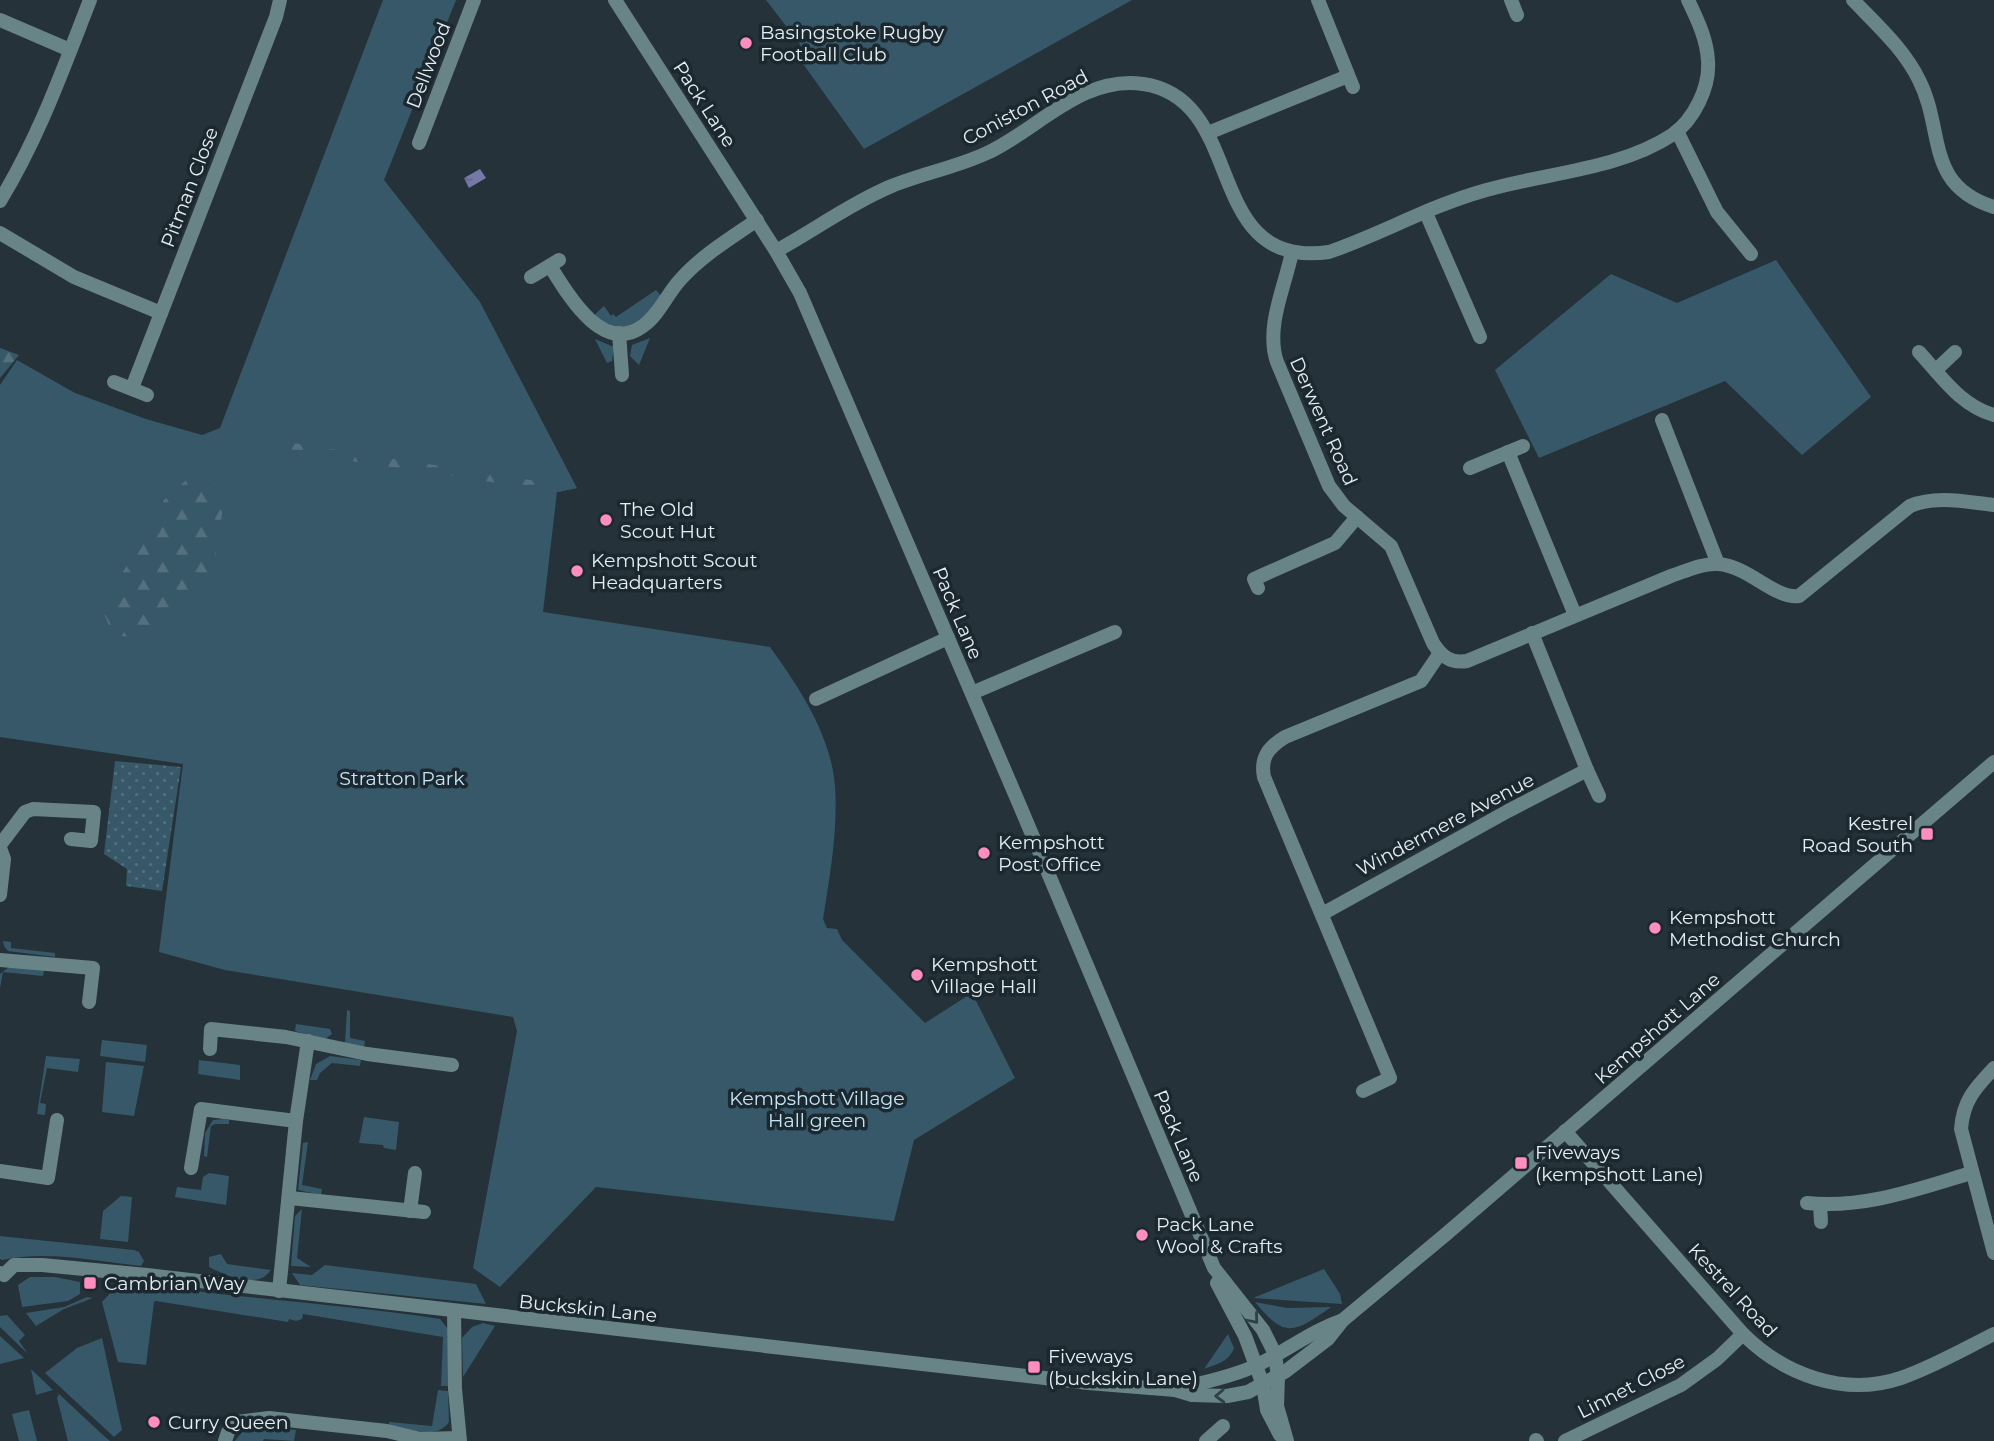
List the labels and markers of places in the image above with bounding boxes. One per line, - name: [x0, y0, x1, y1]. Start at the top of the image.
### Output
- place label: Basingstoke Rugby Football Club: [760, 21, 945, 66]
- marker: Basingstoke Rugby Football Club: [738, 35, 754, 51]
- place label: The Old Scout Hut: [620, 498, 716, 543]
- marker: The Old Scout Hut: [598, 512, 614, 528]
- place label: Kempshott Scout Headquarters: [591, 549, 758, 594]
- marker: Kempshott Scout Headquarters: [569, 563, 585, 579]
- place label: Kestrel Road South: [1801, 812, 1913, 857]
- marker: Kestrel Road South: [1919, 826, 1935, 842]
- place label: Kempshott Post Office: [998, 831, 1105, 876]
- marker: Kempshott Post Office: [976, 845, 992, 861]
- place label: Kempshott Methodist Church: [1669, 906, 1841, 951]
- marker: Kempshott Methodist Church: [1647, 920, 1663, 936]
- place label: Kempshott Village Hall: [931, 953, 1038, 998]
- marker: Kempshott Village Hall: [909, 967, 925, 983]
- place label: Fiveways (kempshott Lane): [1535, 1141, 1704, 1186]
- marker: Fiveways (kempshott Lane): [1513, 1155, 1529, 1171]
- place label: Pack Lane Wool & Crafts: [1156, 1213, 1283, 1258]
- marker: Pack Lane Wool & Crafts: [1134, 1227, 1150, 1243]
- place label: Cambrian Way: [104, 1272, 245, 1295]
- marker: Cambrian Way: [82, 1275, 98, 1291]
- place label: Fiveways (buckskin Lane): [1048, 1345, 1198, 1390]
- marker: Fiveways (buckskin Lane): [1026, 1359, 1042, 1375]
- place label: Curry Queen: [168, 1411, 289, 1434]
- marker: Curry Queen: [146, 1414, 162, 1430]

